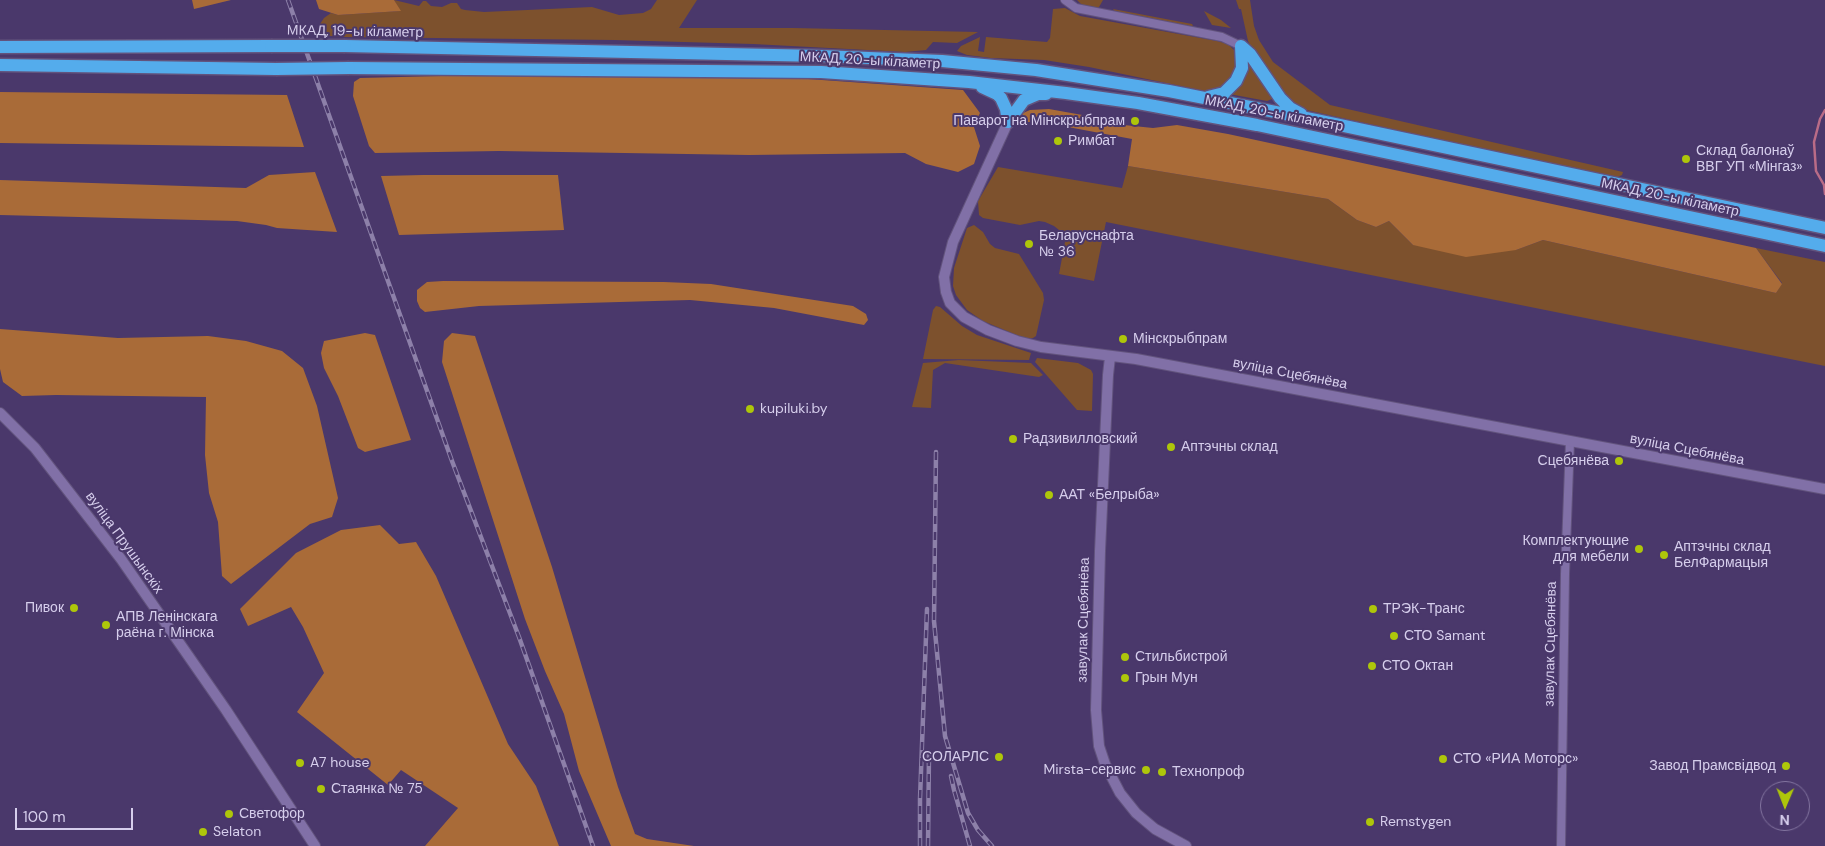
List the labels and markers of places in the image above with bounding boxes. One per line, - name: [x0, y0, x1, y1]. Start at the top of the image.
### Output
- place label: Паварот на Мінскрыбпрам: [953, 113, 1125, 129]
- marker: Паварот на Мінскрыбпрам: [1129, 115, 1141, 127]
- place label: Римбат: [1068, 133, 1116, 149]
- marker: Римбат: [1052, 135, 1064, 147]
- place label: Склад балонаў ВВГ УП «Мінгаз»: [1696, 143, 1803, 176]
- marker: Склад балонаў ВВГ УП «Мінгаз»: [1680, 153, 1692, 165]
- place label: Беларуснафта № 36: [1039, 228, 1134, 260]
- marker: Беларуснафта № 36: [1023, 238, 1035, 250]
- place label: Мінскрыбпрам: [1133, 331, 1227, 347]
- marker: Мінскрыбпрам: [1117, 333, 1129, 345]
- place label: kupiluki.by: [760, 401, 828, 417]
- marker: kupiluki.by: [744, 403, 756, 415]
- place label: Радзивилловский: [1023, 431, 1138, 447]
- marker: Радзивилловский: [1007, 433, 1019, 445]
- place label: Аптэчны склад: [1181, 439, 1278, 455]
- marker: Аптэчны склад: [1165, 441, 1177, 453]
- place label: Сцебянёва: [1538, 453, 1609, 469]
- marker: Сцебянёва: [1613, 455, 1625, 467]
- place label: ААТ «Белрыба»: [1059, 487, 1160, 503]
- marker: ААТ «Белрыба»: [1043, 489, 1055, 501]
- place label: Комплектующие для мебели: [1522, 533, 1629, 566]
- place label: Аптэчны склад БелФармацыя: [1674, 539, 1771, 572]
- marker: Комплектующие для мебели: [1633, 543, 1645, 555]
- marker: Аптэчны склад БелФармацыя: [1658, 549, 1670, 561]
- place label: Пивок: [25, 600, 64, 616]
- place label: ТРЭК-Транс: [1383, 601, 1465, 617]
- marker: Пивок: [68, 602, 80, 614]
- marker: ТРЭК-Транс: [1367, 603, 1379, 615]
- place label: АПВ Ленінскага раёна г. Мінска: [116, 609, 218, 642]
- marker: АПВ Ленінскага раёна г. Мінска: [100, 619, 112, 631]
- place label: СТО Samant: [1404, 628, 1486, 644]
- marker: СТО Samant: [1388, 630, 1400, 642]
- place label: Стильбистрой: [1135, 649, 1227, 665]
- marker: Стильбистрой: [1119, 651, 1131, 663]
- place label: СТО Октан: [1382, 658, 1453, 674]
- marker: СТО Октан: [1366, 660, 1378, 672]
- place label: Грын Мун: [1135, 670, 1198, 686]
- marker: Грын Мун: [1119, 672, 1131, 684]
- place label: СОЛАРЛС: [922, 749, 989, 765]
- marker: СОЛАРЛС: [993, 751, 1005, 763]
- place label: СТО «РИА Моторс»: [1453, 751, 1578, 767]
- marker: СТО «РИА Моторс»: [1437, 753, 1449, 765]
- place label: A7 house: [310, 755, 369, 771]
- marker: A7 house: [294, 757, 306, 769]
- place label: Завод Прамсвідвод: [1649, 758, 1776, 774]
- marker: Завод Прамсвідвод: [1780, 760, 1792, 772]
- place label: Mirsta-сервис: [1043, 762, 1136, 778]
- marker: Mirsta-сервис: [1140, 764, 1152, 776]
- place label: Технопроф: [1172, 764, 1244, 780]
- marker: Технопроф: [1156, 766, 1168, 778]
- place label: Стаянка № 75: [331, 781, 423, 797]
- marker: Стаянка № 75: [315, 783, 327, 795]
- place label: Светофор: [239, 806, 305, 822]
- marker: Светофор: [223, 808, 235, 820]
- place label: Remstygen: [1380, 814, 1451, 830]
- marker: Remstygen: [1364, 816, 1376, 828]
- place label: Selaton: [213, 824, 261, 840]
- marker: Selaton: [197, 826, 209, 838]

